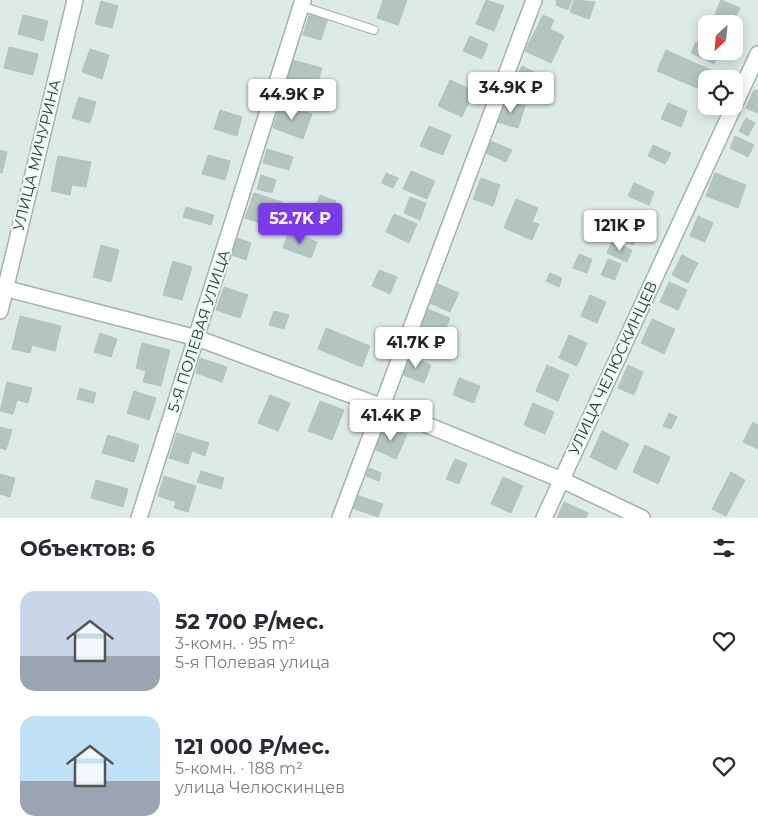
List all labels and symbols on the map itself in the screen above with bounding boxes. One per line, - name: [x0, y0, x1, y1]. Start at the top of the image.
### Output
- north arrow: [698, 15, 742, 60]
- pin: 34.9K ₽: [465, 72, 557, 114]
- street label: УЛИЦА МИЧУРИНА: [9, 77, 64, 232]
- pin: 44.9K ₽: [246, 78, 338, 121]
- pin: 52.7K ₽: [254, 202, 346, 245]
- pin: 121K ₽: [579, 210, 661, 252]
- street label: 5-Я ПОЛЕВАЯ УЛИЦА: [163, 247, 234, 414]
- street label: УЛИЦА ЧЕЛЮСКИНЦЕВ: [564, 278, 661, 458]
- pin: 41.7K ₽: [370, 326, 462, 369]
- pin: 41.4K ₽: [345, 400, 437, 442]

